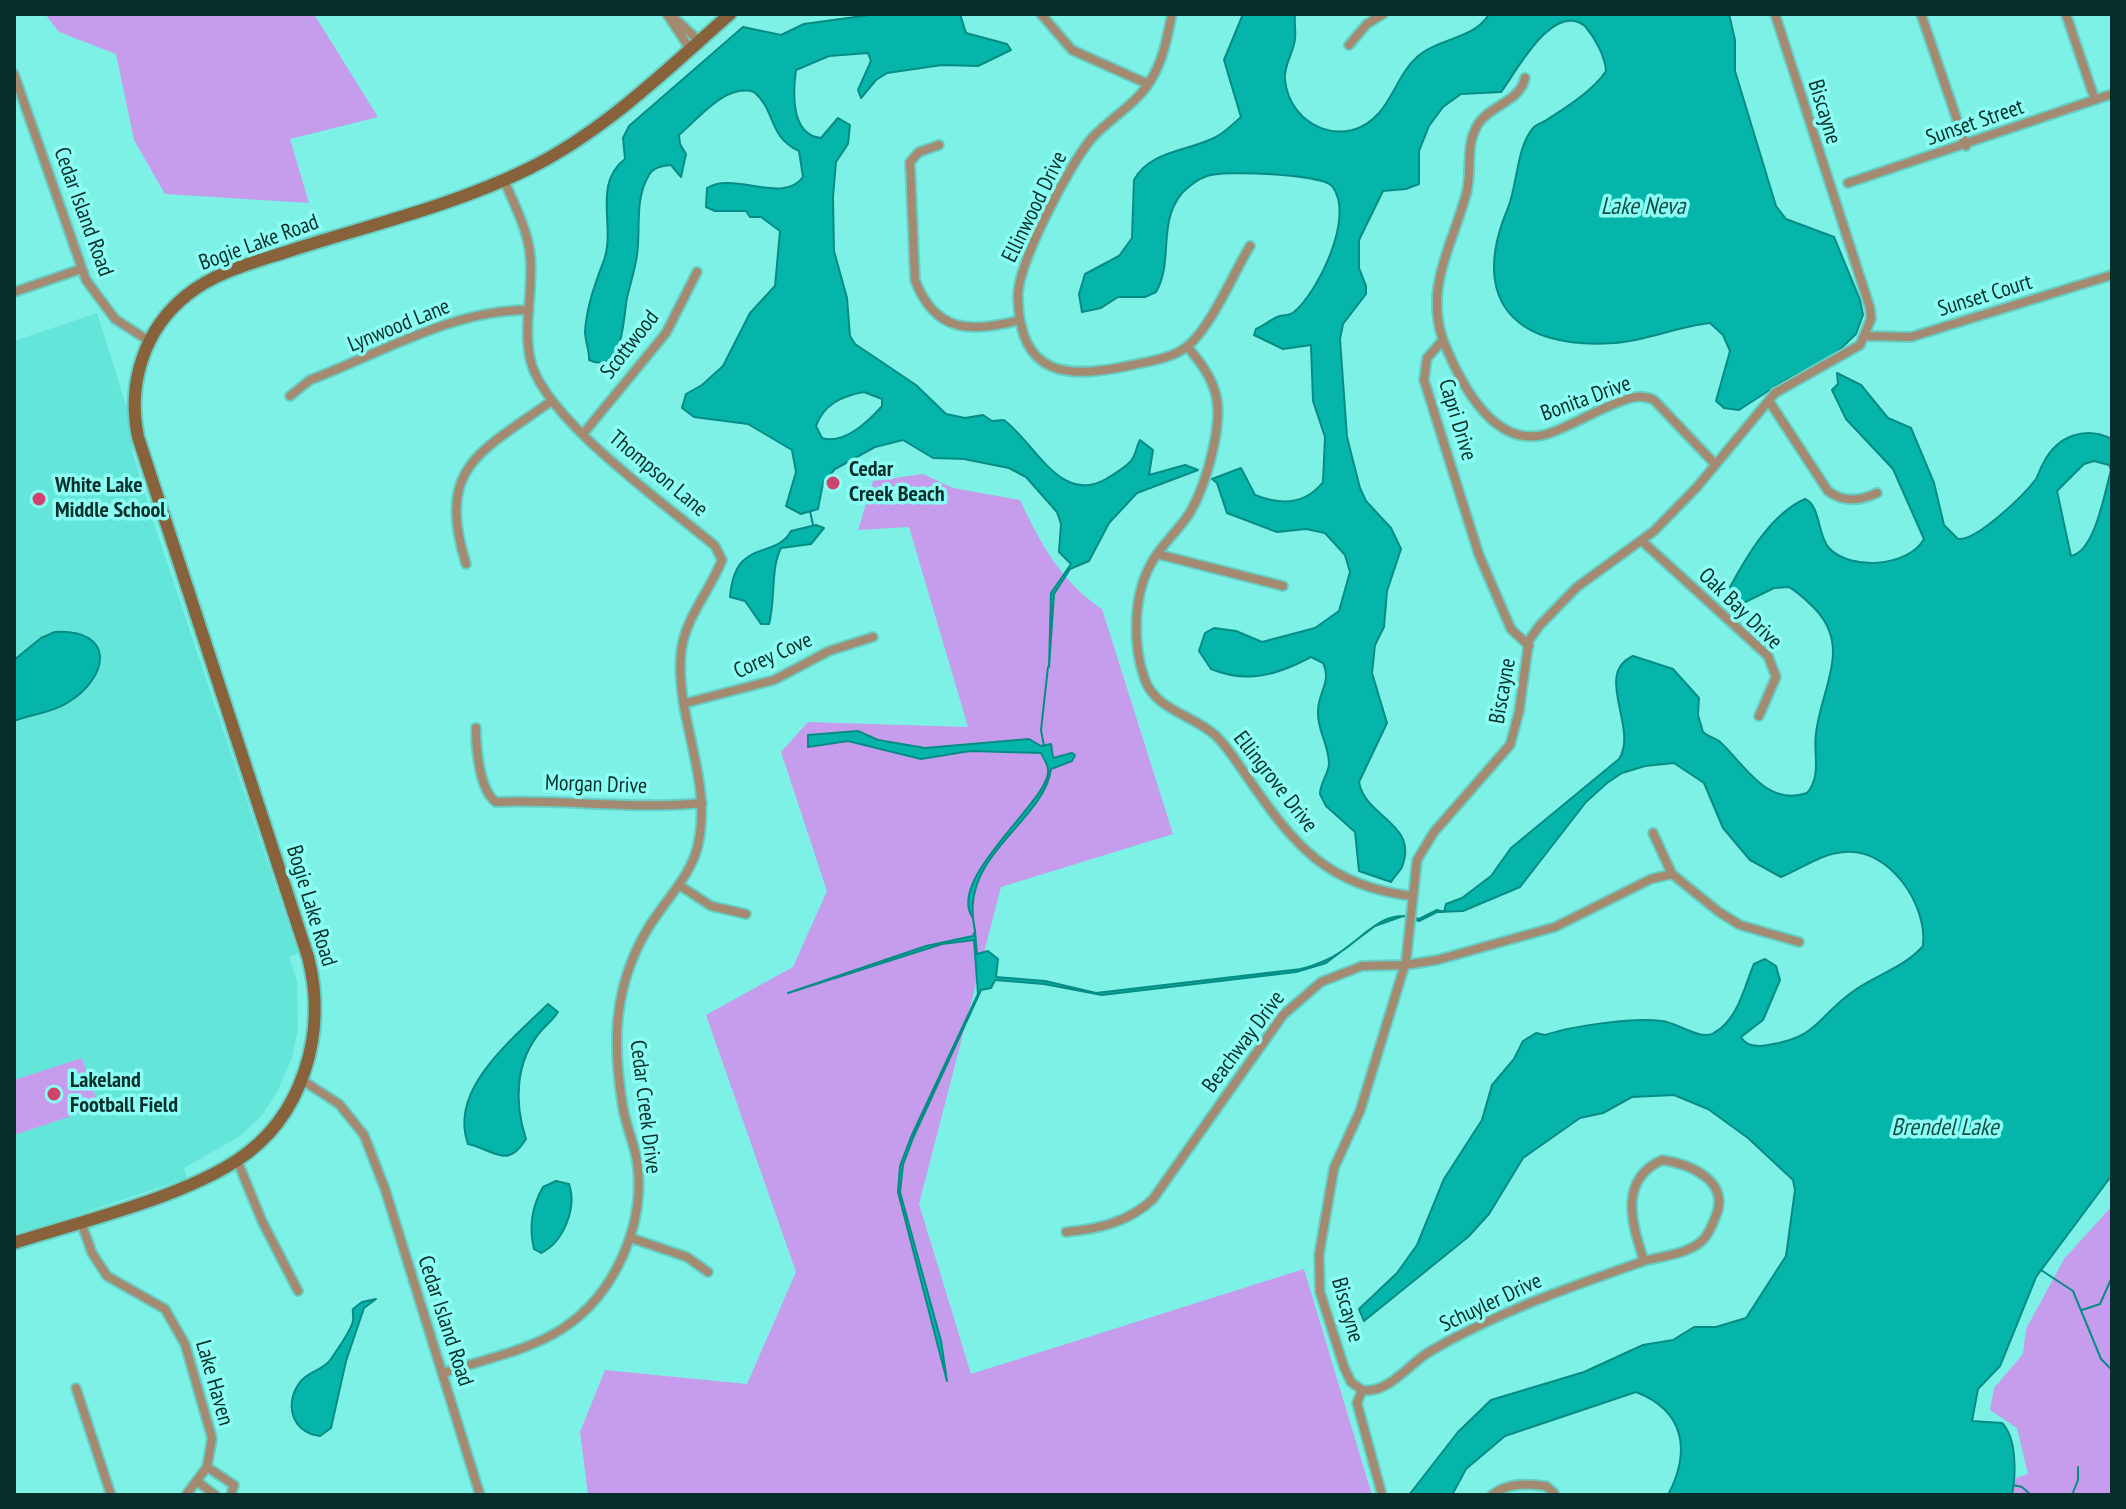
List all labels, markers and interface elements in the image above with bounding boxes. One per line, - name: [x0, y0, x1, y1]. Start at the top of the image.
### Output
- street label: Biscayne: [1802, 76, 1846, 148]
- street label: Sunset Street: [1923, 94, 2027, 152]
- street label: Cedar Island Road: [47, 144, 119, 280]
- street label: Ellinwood Drive: [997, 147, 1073, 267]
- water label: Lake Neva: [1601, 193, 1685, 221]
- street label: Bogie Lake Road: [196, 209, 322, 277]
- street label: Sunset Court: [1935, 269, 2035, 323]
- street label: Lynwood Lane: [344, 294, 454, 358]
- street label: Scottwood: [595, 305, 665, 385]
- street label: Bonita Drive: [1537, 371, 1635, 427]
- street label: Capri Drive: [1432, 376, 1482, 464]
- street label: Thompson Lane: [603, 425, 713, 523]
- place label: Cedar Creek Beach: [849, 457, 945, 508]
- place label: White Lake Middle School: [55, 473, 166, 524]
- marker: Cedar Creek Beach: [824, 474, 842, 492]
- marker: White Lake Middle School: [30, 490, 48, 508]
- street label: Oak Bay Drive: [1693, 563, 1787, 655]
- street label: Corey Cove: [730, 627, 816, 685]
- street label: Biscayne: [1484, 656, 1522, 726]
- street label: Ellingrove Drive: [1227, 726, 1323, 838]
- street label: Morgan Drive: [544, 770, 648, 800]
- street label: Bogie Lake Road: [280, 842, 342, 970]
- street label: Beachway Drive: [1197, 986, 1291, 1098]
- street label: Cedar Creek Drive: [624, 1039, 666, 1175]
- place label: Lakeland Football Field: [70, 1068, 178, 1120]
- marker: Lakeland Football Field: [45, 1085, 63, 1103]
- water label: Brendel Lake: [1891, 1114, 1999, 1142]
- street label: Cedar Island Road: [412, 1253, 478, 1389]
- street label: Schuyler Drive: [1436, 1268, 1546, 1338]
- street label: Biscayne: [1325, 1275, 1369, 1345]
- street label: Lake Haven: [189, 1337, 239, 1429]

